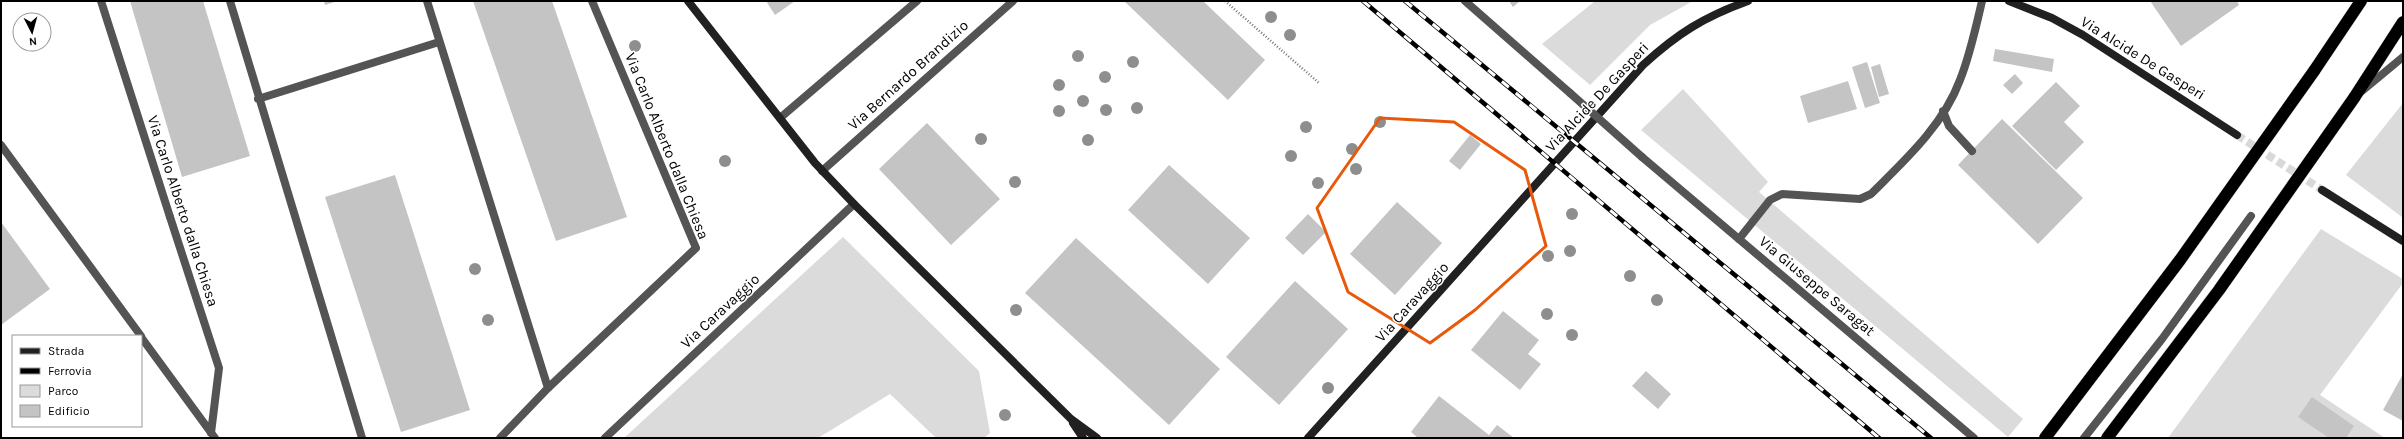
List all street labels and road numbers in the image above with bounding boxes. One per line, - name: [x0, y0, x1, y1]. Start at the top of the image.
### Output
- street label: Via Alcide De Gasperi: [2077, 12, 2209, 104]
- street label: Via Bernardo Brandizio: [844, 16, 972, 134]
- street label: Via Alcide De Gasperi: [1542, 38, 1652, 156]
- street label: Via Carlo Alberto dalla Chiesa: [621, 50, 713, 242]
- street label: Via Carlo Alberto dalla Chiesa: [144, 113, 222, 309]
- street label: Via Giuseppe Saragat: [1755, 232, 1879, 340]
- street label: Via Caravaggio: [1371, 258, 1453, 346]
- street label: Via Caravaggio: [677, 270, 763, 352]

